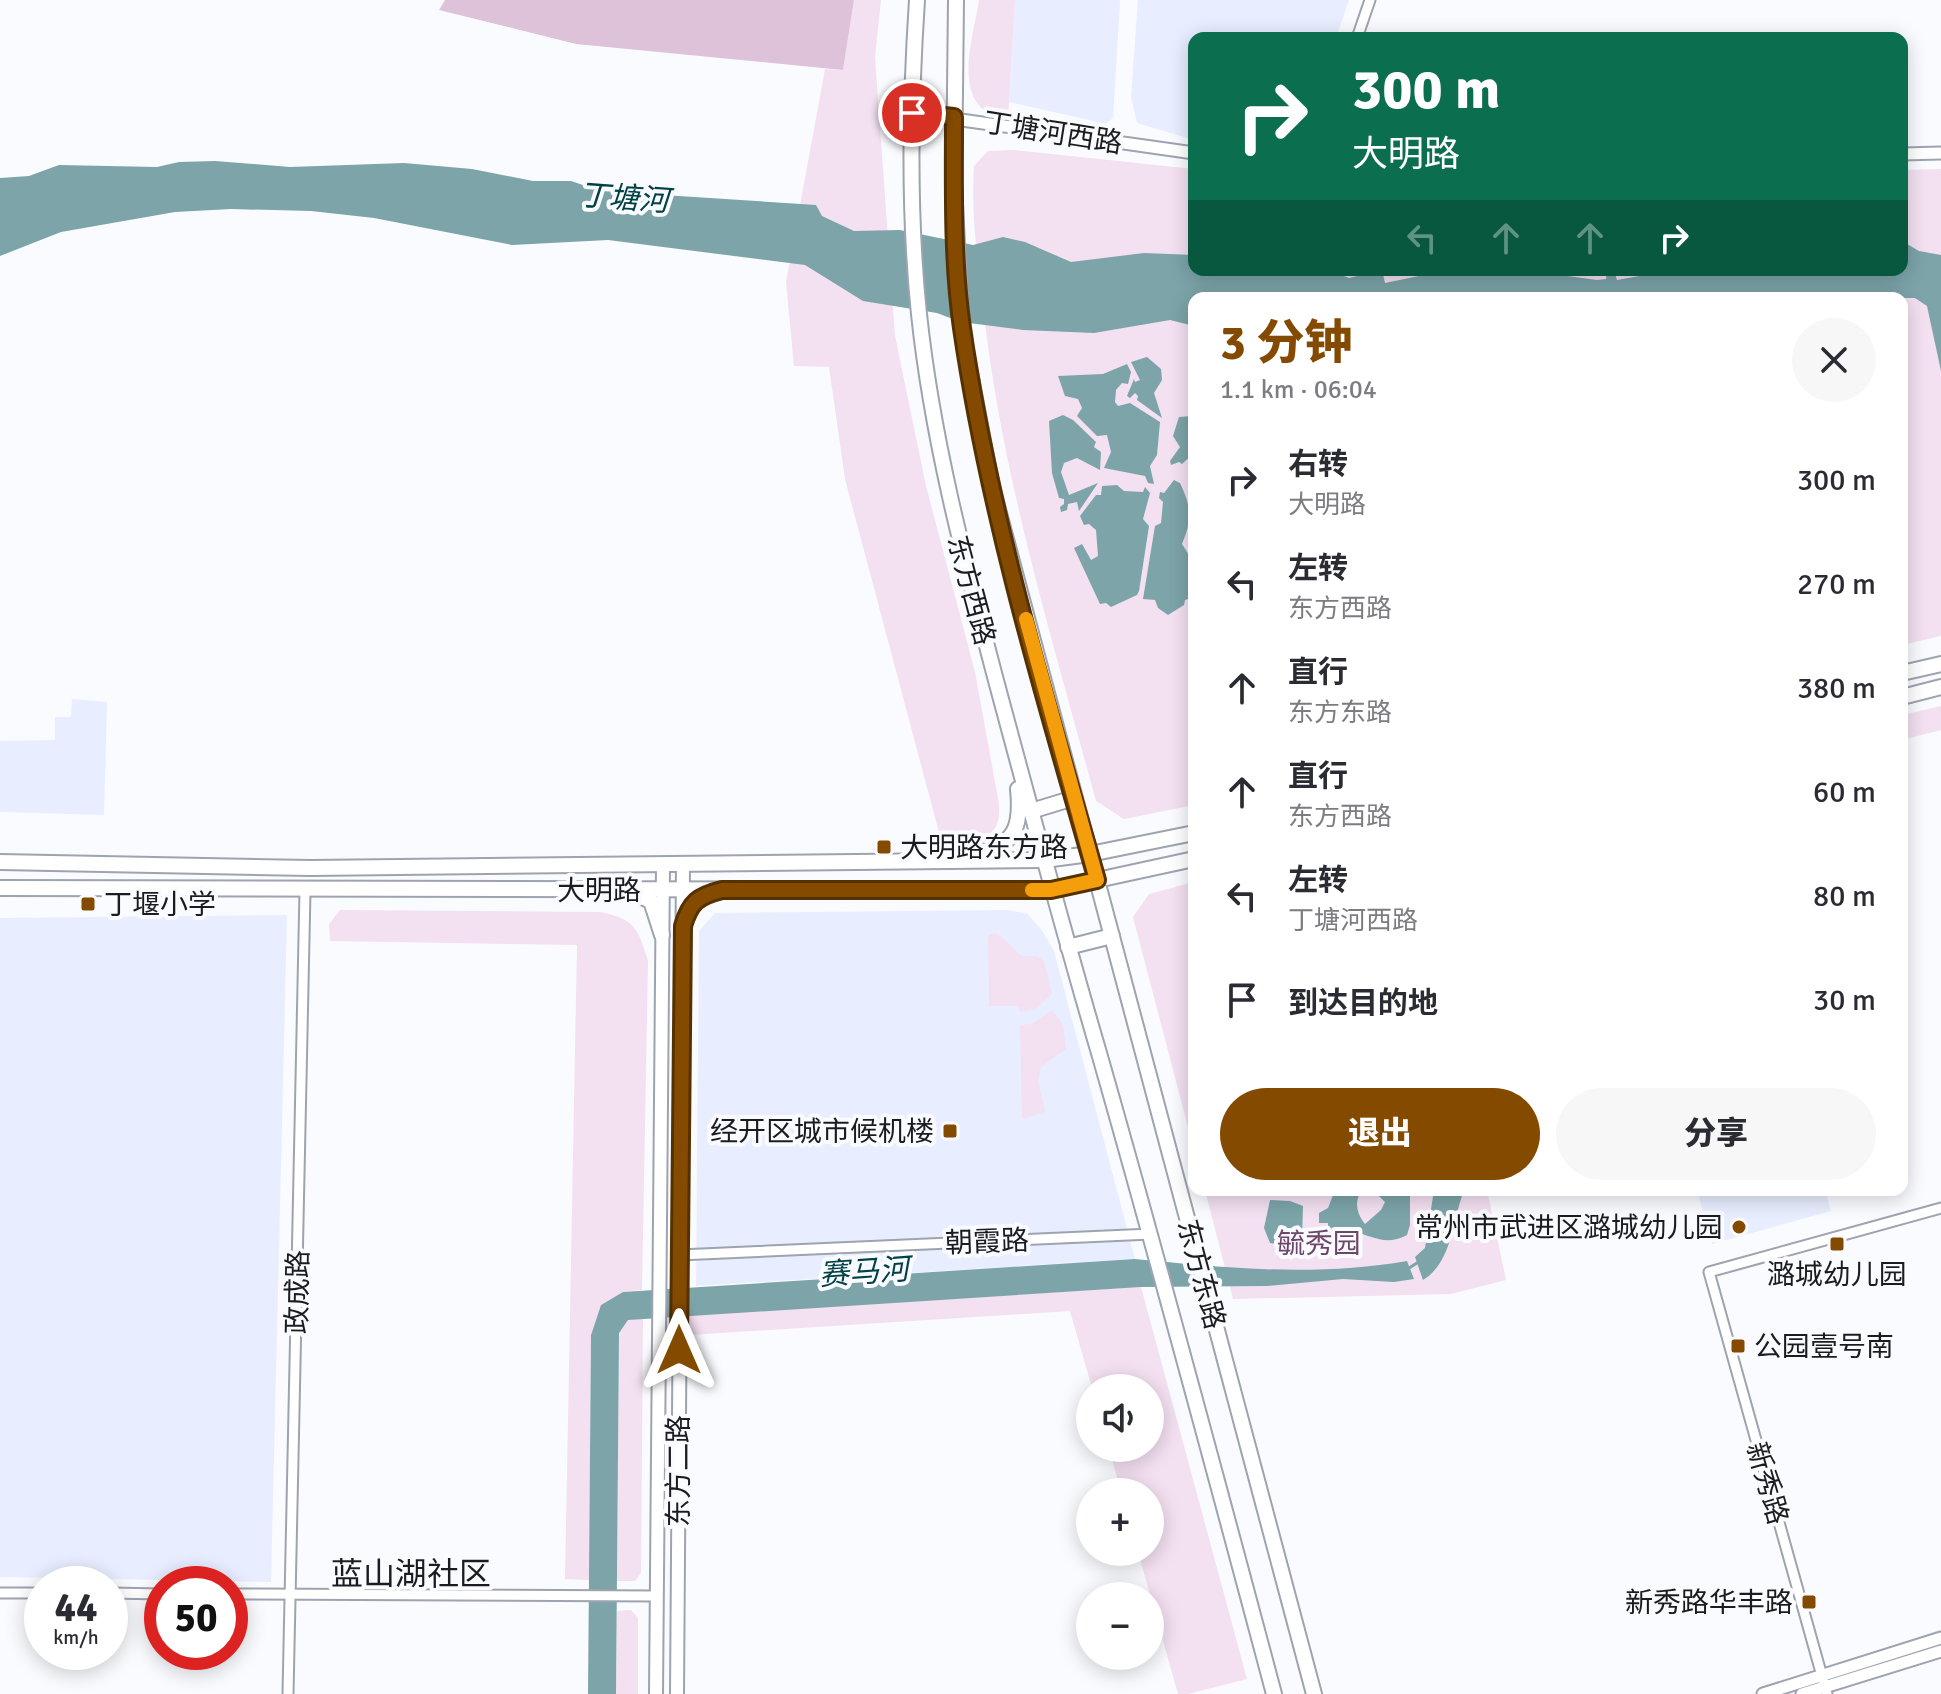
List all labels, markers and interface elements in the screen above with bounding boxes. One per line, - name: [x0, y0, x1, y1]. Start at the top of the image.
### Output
- text: 300 m: [1352, 55, 1500, 124]
- icon: right: [1220, 64, 1324, 168]
- pin: [878, 79, 946, 147]
- icon: arrive: [890, 91, 934, 135]
- street label: 丁塘河西路: [981, 105, 1125, 161]
- text: 大明路: [1352, 132, 1460, 177]
- water label: 丁塘河: [578, 177, 675, 220]
- icon: left: [1400, 216, 1444, 260]
- icon: ahead: [1484, 216, 1528, 260]
- icon: ahead: [1568, 216, 1612, 260]
- icon: right: [1652, 216, 1696, 260]
- text: 3 分钟: [1220, 314, 1352, 373]
- button: close: [1792, 318, 1876, 402]
- text: 1.1 km · 06:04: [1220, 374, 1377, 406]
- text: 右转: [1288, 446, 1348, 483]
- icon: right: [1220, 458, 1264, 502]
- text: 300 m: [1797, 462, 1876, 499]
- text: 大明路: [1288, 489, 1366, 521]
- street label: 东方西路: [940, 532, 1002, 649]
- text: 左转: [1288, 550, 1348, 587]
- icon: left: [1220, 562, 1264, 606]
- text: 270 m: [1797, 566, 1876, 603]
- text: 东方西路: [1288, 593, 1392, 625]
- text: 直行: [1288, 654, 1348, 691]
- icon: ahead: [1220, 666, 1264, 710]
- text: 380 m: [1797, 670, 1876, 707]
- text: 东方东路: [1288, 697, 1392, 729]
- text: 直行: [1288, 758, 1348, 795]
- icon: ahead: [1220, 770, 1264, 814]
- text: 60 m: [1813, 774, 1876, 811]
- text: 东方西路: [1288, 801, 1392, 833]
- place label: 大明路东方路: [900, 831, 1068, 865]
- marker: 大明路东方路: [875, 838, 893, 856]
- text: 左转: [1288, 862, 1348, 899]
- street label: 大明路: [557, 874, 641, 908]
- icon: left: [1220, 874, 1264, 918]
- text: 80 m: [1813, 878, 1876, 915]
- place label: 丁堰小学: [104, 888, 216, 922]
- marker: 丁堰小学: [79, 895, 97, 913]
- text: 丁塘河西路: [1288, 905, 1418, 937]
- icon: arrive: [1220, 978, 1264, 1022]
- text: 30 m: [1813, 982, 1876, 1019]
- text: 到达目的地: [1288, 985, 1438, 1022]
- button: 退出: [1220, 1088, 1540, 1180]
- button: 分享: [1556, 1088, 1876, 1180]
- place label: 经开区城市候机楼: [710, 1115, 934, 1149]
- marker: 经开区城市候机楼: [941, 1122, 959, 1140]
- place label: 常州市武进区潞城幼儿园: [1415, 1211, 1723, 1245]
- street label: 东方东路: [1170, 1216, 1232, 1333]
- marker: 常州市武进区潞城幼儿园: [1730, 1218, 1748, 1236]
- street label: 朝霞路: [944, 1224, 1030, 1260]
- park label: 毓秀园: [1277, 1227, 1361, 1261]
- marker: 潞城幼儿园: [1828, 1235, 1846, 1253]
- street label: 政成路: [280, 1250, 316, 1334]
- water label: 赛马河: [818, 1251, 915, 1294]
- place label: 潞城幼儿园: [1767, 1258, 1907, 1292]
- position arrow: [637, 1308, 721, 1392]
- place label: 公园壹号南: [1754, 1330, 1894, 1364]
- marker: 公园壹号南: [1729, 1337, 1747, 1355]
- map controls: [1076, 1374, 1164, 1670]
- button: sound: [1076, 1374, 1164, 1462]
- street label: 东方二路: [662, 1415, 696, 1527]
- street label: 新秀路: [1739, 1438, 1795, 1528]
- button: +: [1076, 1478, 1164, 1566]
- district label: 蓝山湖社区: [331, 1555, 491, 1594]
- speed limit sign: 50: [144, 1566, 248, 1670]
- button: −: [1076, 1582, 1164, 1670]
- text: 44: [54, 1583, 98, 1633]
- place label: 新秀路华丰路: [1625, 1586, 1793, 1620]
- marker: 新秀路华丰路: [1800, 1593, 1818, 1611]
- text: km/h: [53, 1625, 99, 1650]

